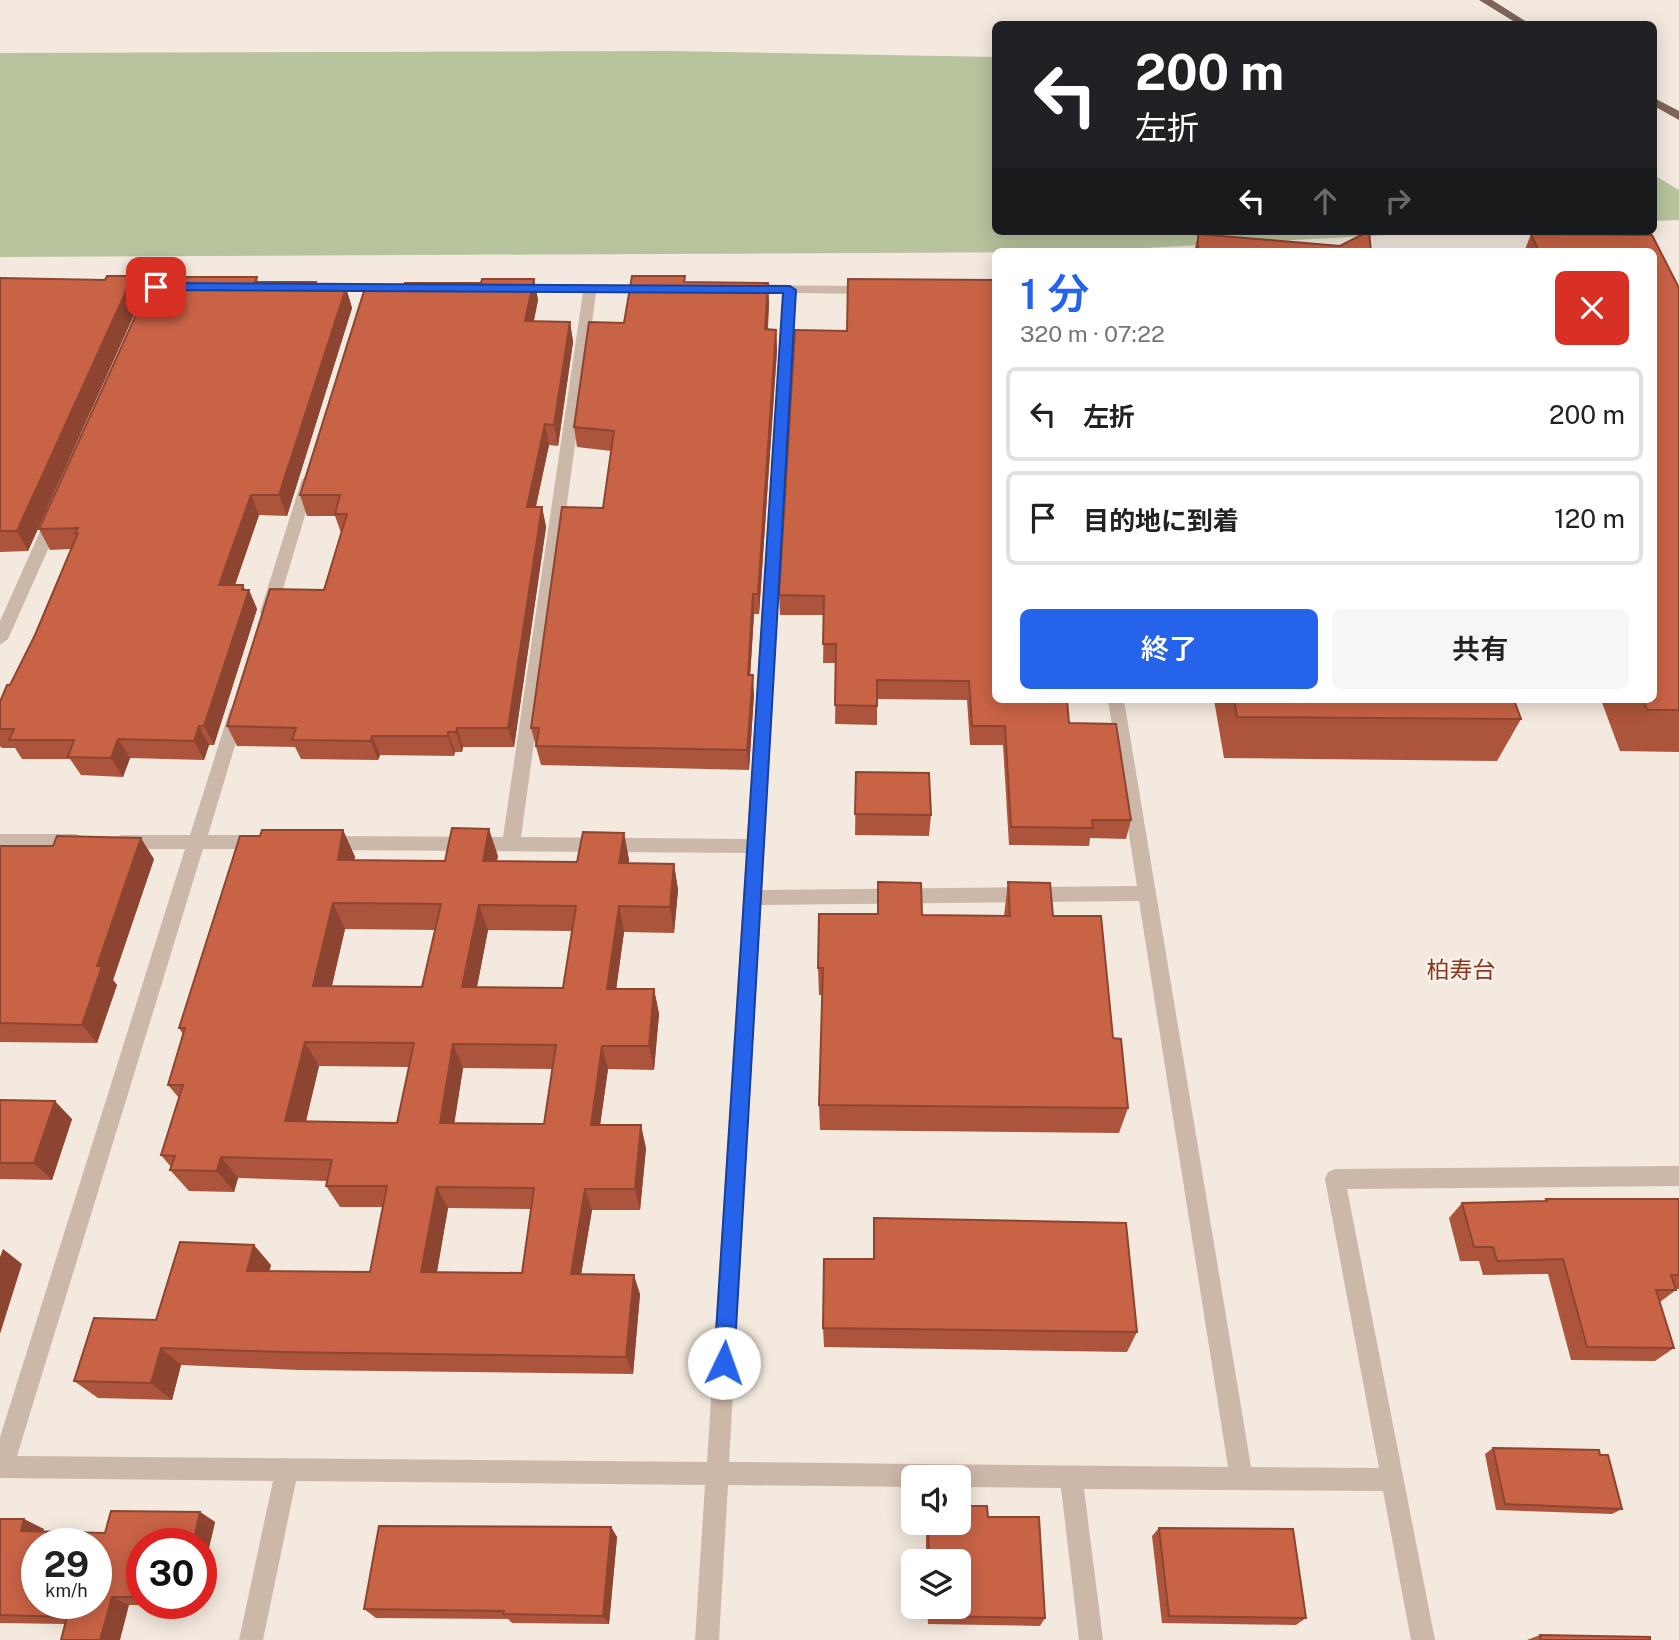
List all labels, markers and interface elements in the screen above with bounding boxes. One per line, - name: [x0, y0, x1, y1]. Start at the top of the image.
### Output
- text: 200 m: [1135, 43, 1284, 101]
- icon: left: [1020, 49, 1111, 140]
- text: 左折: [1135, 109, 1199, 146]
- icon: left: [1233, 182, 1271, 220]
- icon: ahead: [1306, 182, 1344, 220]
- icon: right: [1379, 182, 1417, 220]
- pin: [126, 257, 186, 317]
- icon: arrive: [137, 268, 175, 306]
- text: 1 分: [1020, 269, 1089, 318]
- button: close: [1555, 271, 1629, 345]
- text: 320 m · 07:22: [1020, 320, 1165, 347]
- icon: left: [1024, 395, 1062, 433]
- text: 200 m: [1549, 399, 1625, 430]
- text: 左折: [1083, 401, 1135, 432]
- icon: arrive: [1024, 499, 1062, 537]
- text: 120 m: [1554, 503, 1625, 534]
- text: 目的地に到着: [1083, 505, 1239, 536]
- button: 終了: [1020, 609, 1318, 689]
- button: 共有: [1332, 609, 1629, 689]
- district label: 柏寿台: [1427, 956, 1496, 983]
- position arrow: [687, 1326, 761, 1400]
- map controls: [901, 1465, 971, 1619]
- button: sound: [901, 1465, 971, 1535]
- speed limit sign: 30: [126, 1528, 217, 1619]
- text: 29: [44, 1544, 89, 1585]
- button: layers: [901, 1549, 971, 1619]
- text: km/h: [45, 1580, 88, 1601]

